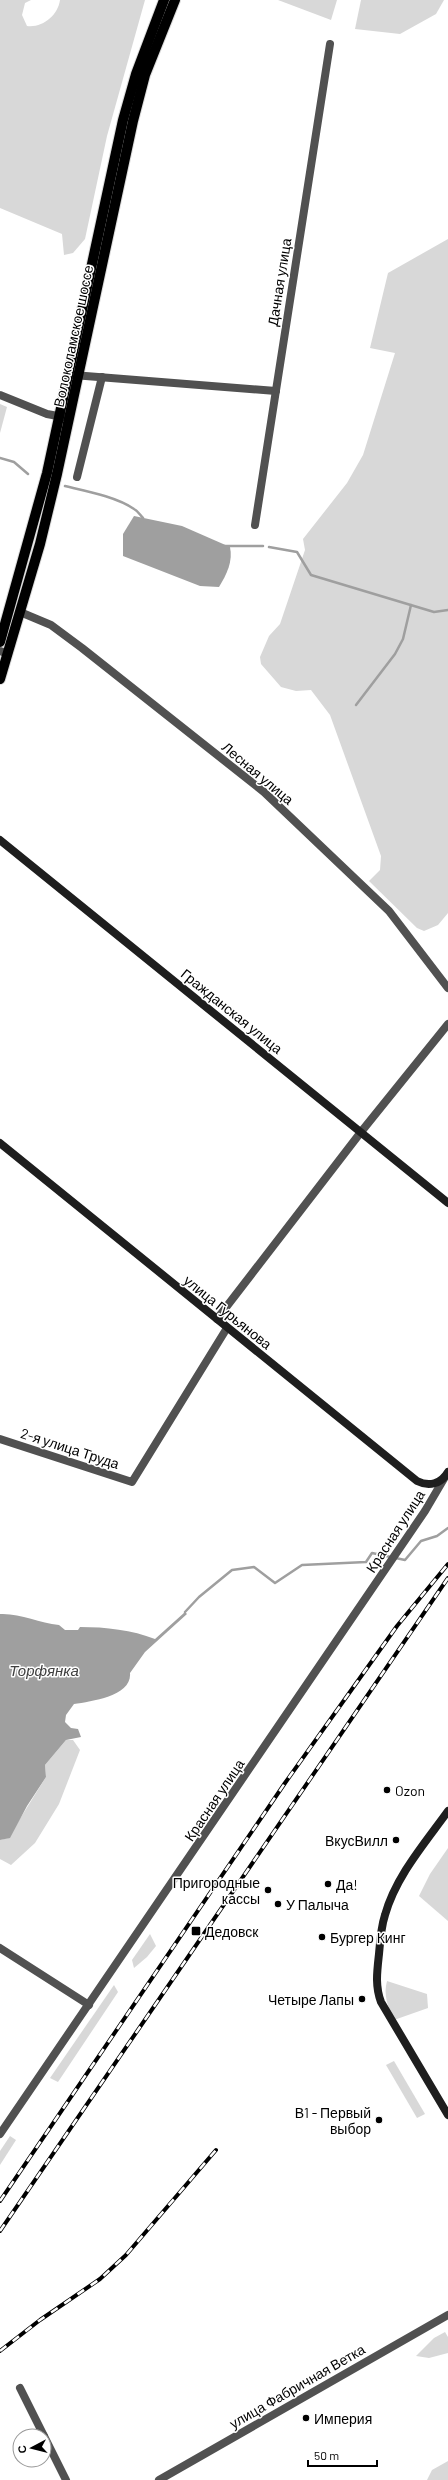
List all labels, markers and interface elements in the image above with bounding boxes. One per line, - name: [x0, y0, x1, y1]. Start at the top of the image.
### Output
- street label: Дачная улица: [264, 237, 294, 327]
- street label: Волоколамское шоссе: [50, 263, 96, 409]
- street label: Лесная улица: [219, 738, 297, 808]
- street label: Гражданская улица: [178, 965, 286, 1057]
- street label: улица Гурьянова: [181, 1271, 275, 1353]
- street label: 2-я улица Труда: [19, 1424, 122, 1472]
- street label: Красная улица: [362, 1486, 428, 1576]
- water label: Торфянка: [9, 1661, 79, 1679]
- street label: Красная улица: [180, 1756, 248, 1844]
- place label: Ozon: [395, 1782, 425, 1799]
- marker: Ozon: [382, 1785, 392, 1795]
- place label: ВкусВилл: [325, 1832, 388, 1849]
- marker: ВкусВилл: [391, 1835, 401, 1845]
- place label: Пригородные кассы: [173, 1874, 260, 1907]
- place label: Да!: [336, 1876, 358, 1893]
- marker: Да!: [323, 1879, 333, 1889]
- marker: Пригородные кассы: [263, 1885, 273, 1895]
- place label: У Палыча: [286, 1896, 349, 1913]
- marker: У Палыча: [273, 1899, 283, 1909]
- place label: Дедовск: [205, 1923, 259, 1940]
- marker: Дедовск: [190, 1925, 202, 1937]
- place label: Бургер Кинг: [330, 1929, 406, 1946]
- marker: Бургер Кинг: [317, 1932, 327, 1942]
- place label: Четыре Лапы: [268, 1991, 354, 2008]
- marker: Четыре Лапы: [357, 1994, 367, 2004]
- place label: В1 - Первый выбор: [295, 2104, 371, 2137]
- marker: В1 - Первый выбор: [374, 2115, 384, 2125]
- street label: улица Фабричная Ветка: [226, 2340, 368, 2432]
- place label: Империя: [314, 2410, 372, 2427]
- marker: Империя: [301, 2413, 311, 2423]
- north arrow: [12, 2428, 52, 2468]
- scale bar: [308, 2442, 377, 2468]
- text: С: [15, 2444, 29, 2454]
- text: 50 m: [314, 2448, 339, 2462]

